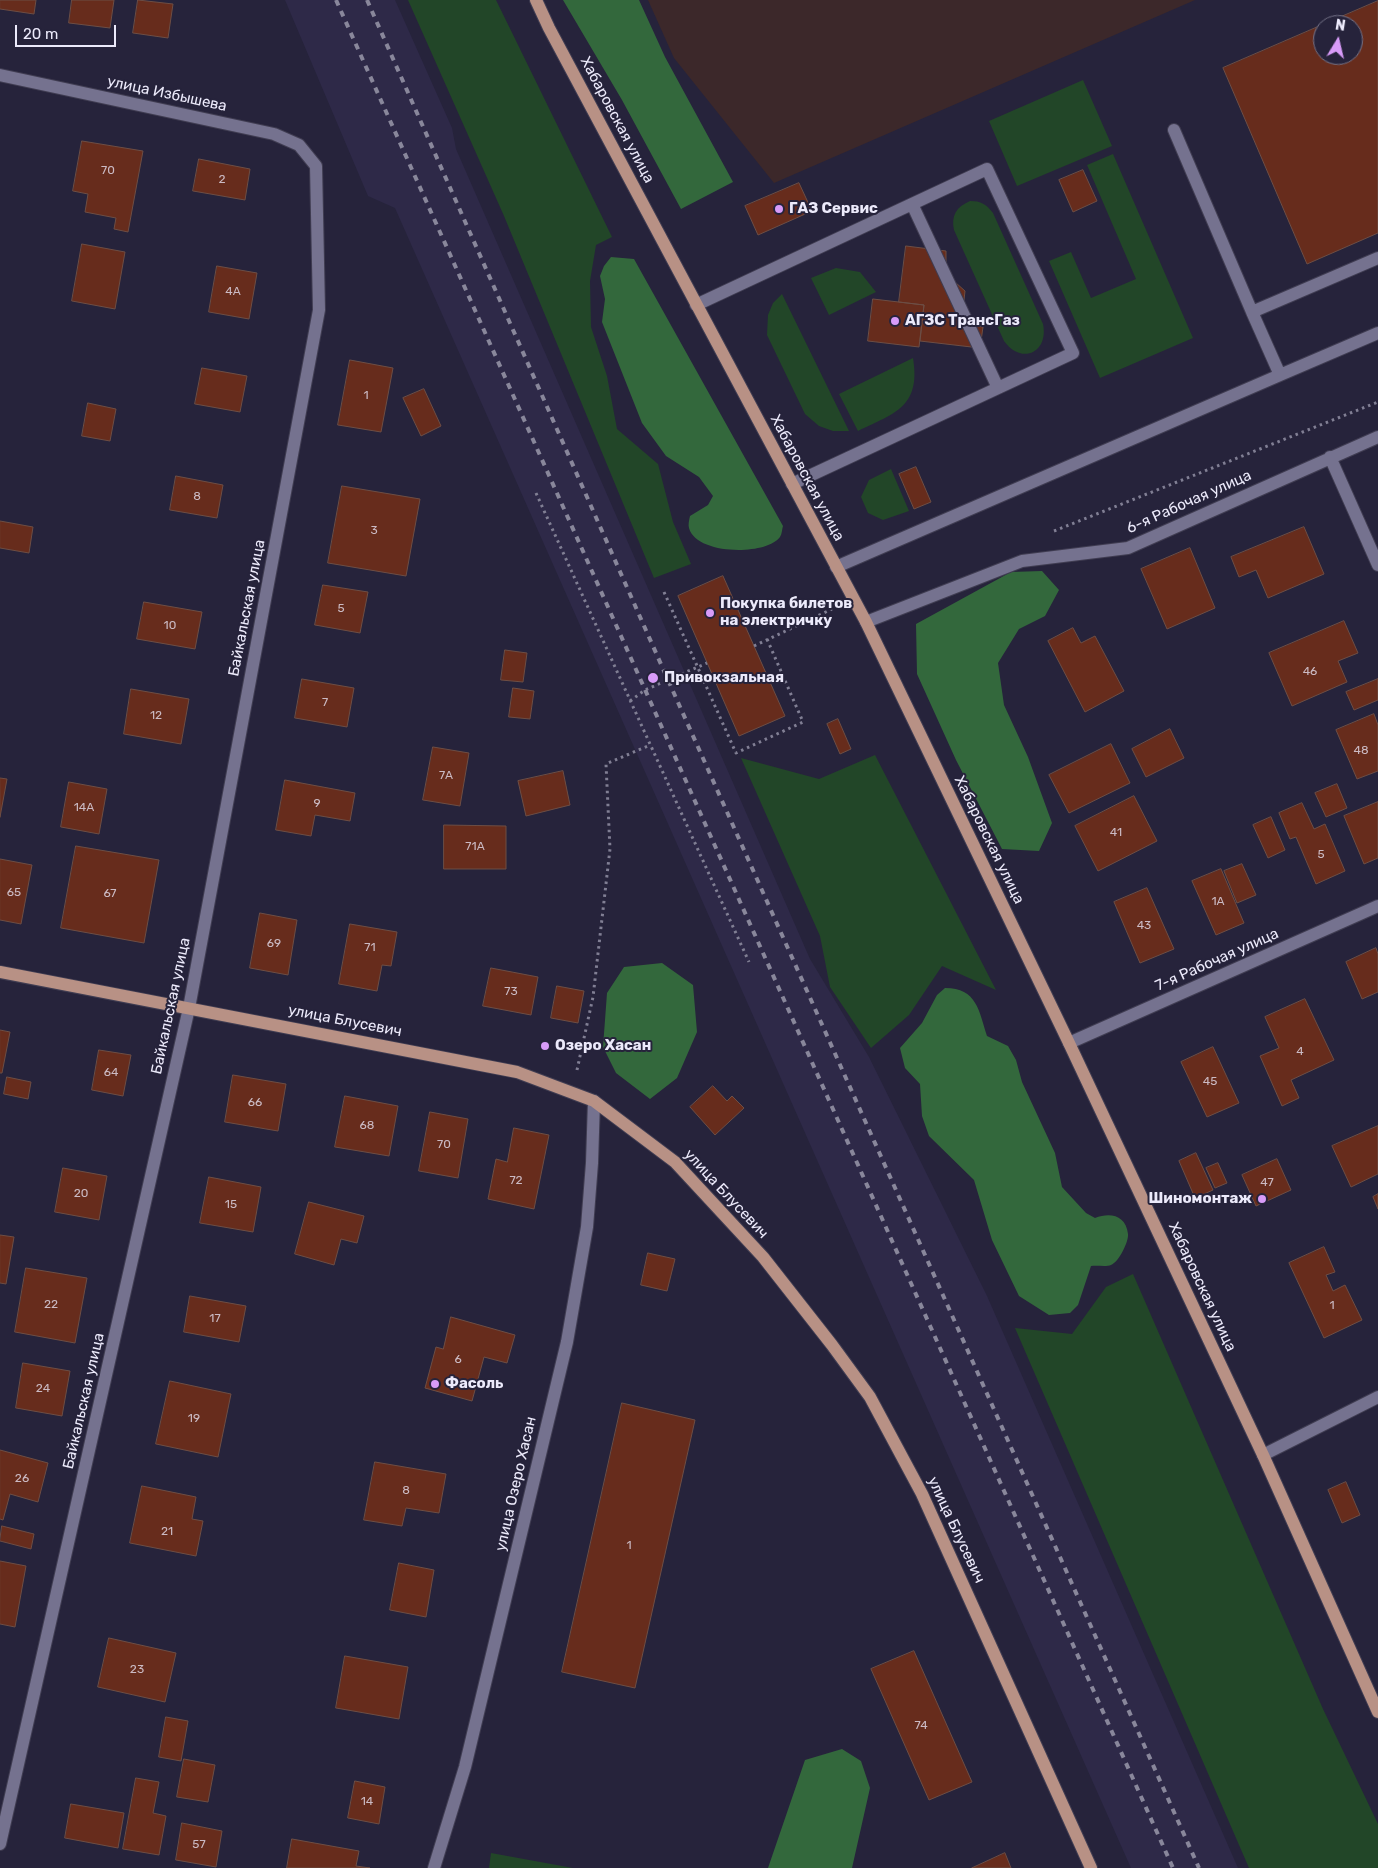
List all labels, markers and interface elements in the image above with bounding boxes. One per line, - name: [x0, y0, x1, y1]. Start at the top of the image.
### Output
- scale bar: [18, 15, 119, 47]
- north arrow: [1313, 15, 1363, 65]
- text: N: [1334, 16, 1347, 35]
- text: 20 m: [23, 25, 58, 43]
- street label: Хабаровская улица: [576, 54, 658, 186]
- street label: улица Избышева: [106, 73, 228, 115]
- house number: 70: [101, 164, 115, 178]
- house number: 2: [218, 173, 226, 187]
- place label: ГАЗ Сервис: [789, 200, 878, 218]
- marker: ГАЗ Сервис: [773, 203, 785, 215]
- house number: 4А: [225, 285, 241, 299]
- place label: АГЗС ТрансГаз: [905, 312, 1020, 330]
- marker: АГЗС ТрансГаз: [889, 315, 901, 327]
- house number: 1: [363, 389, 369, 403]
- street label: Хабаровская улица: [766, 412, 848, 544]
- street label: 6-я Рабочая улица: [1124, 466, 1254, 538]
- house number: 8: [193, 490, 201, 504]
- house number: 3: [370, 524, 378, 538]
- street label: Байкальская улица: [225, 538, 269, 678]
- place label: Покупка билетов на электричку: [720, 595, 852, 630]
- house number: 5: [337, 602, 345, 616]
- marker: Покупка билетов на электричку: [704, 607, 716, 619]
- house number: 10: [164, 619, 176, 633]
- house number: 46: [1303, 665, 1317, 679]
- place label: Привокзальная: [664, 669, 784, 687]
- marker: Привокзальная: [646, 671, 660, 685]
- house number: 7: [322, 696, 328, 710]
- house number: 12: [150, 709, 162, 723]
- house number: 48: [1353, 744, 1369, 758]
- house number: 7А: [439, 769, 453, 783]
- street label: Хабаровская улица: [950, 773, 1028, 907]
- house number: 9: [313, 797, 321, 811]
- house number: 14А: [74, 801, 94, 815]
- house number: 41: [1110, 826, 1122, 840]
- house number: 71А: [465, 840, 485, 854]
- house number: 5: [1317, 848, 1325, 862]
- house number: 65: [7, 886, 21, 900]
- house number: 67: [103, 887, 117, 901]
- house number: 1А: [1211, 895, 1225, 909]
- house number: 43: [1137, 919, 1151, 933]
- street label: 7-я Рабочая улица: [1153, 925, 1281, 995]
- street label: Байкальская улица: [148, 936, 194, 1076]
- house number: 69: [267, 937, 281, 951]
- house number: 71: [364, 941, 376, 955]
- house number: 73: [504, 985, 518, 999]
- street label: улица Блусевич: [287, 1001, 403, 1041]
- place label: Озеро Хасан: [555, 1037, 651, 1055]
- marker: Озеро Хасан: [539, 1040, 551, 1052]
- house number: 4: [1296, 1045, 1304, 1059]
- house number: 64: [104, 1066, 118, 1080]
- house number: 45: [1203, 1075, 1217, 1089]
- house number: 66: [248, 1096, 262, 1110]
- house number: 68: [360, 1119, 374, 1133]
- house number: 70: [437, 1138, 451, 1152]
- street label: улица Блусевич: [680, 1146, 772, 1242]
- house number: 72: [509, 1174, 523, 1188]
- house number: 47: [1260, 1176, 1274, 1190]
- house number: 20: [74, 1187, 88, 1201]
- place label: Шиномонтаж: [1149, 1190, 1252, 1208]
- marker: Шиномонтаж: [1256, 1193, 1268, 1205]
- house number: 15: [225, 1198, 237, 1212]
- street label: Хабаровская улица: [1164, 1220, 1240, 1354]
- house number: 22: [44, 1298, 58, 1312]
- house number: 1: [1329, 1299, 1335, 1313]
- house number: 17: [209, 1312, 221, 1326]
- street label: Байкальская улица: [60, 1331, 108, 1471]
- house number: 6: [454, 1353, 462, 1367]
- place label: Фасоль: [445, 1375, 503, 1393]
- marker: Фасоль: [429, 1378, 441, 1390]
- house number: 24: [36, 1382, 50, 1396]
- house number: 19: [188, 1412, 200, 1426]
- street label: улица Озеро Хасан: [492, 1415, 540, 1553]
- house number: 26: [15, 1472, 29, 1486]
- street label: улица Блусевич: [923, 1474, 989, 1586]
- house number: 8: [402, 1484, 410, 1498]
- house number: 21: [161, 1525, 173, 1539]
- house number: 1: [626, 1539, 632, 1553]
- house number: 23: [130, 1663, 144, 1677]
- house number: 74: [914, 1719, 928, 1733]
- house number: 14: [361, 1795, 373, 1809]
- house number: 57: [192, 1838, 206, 1852]

